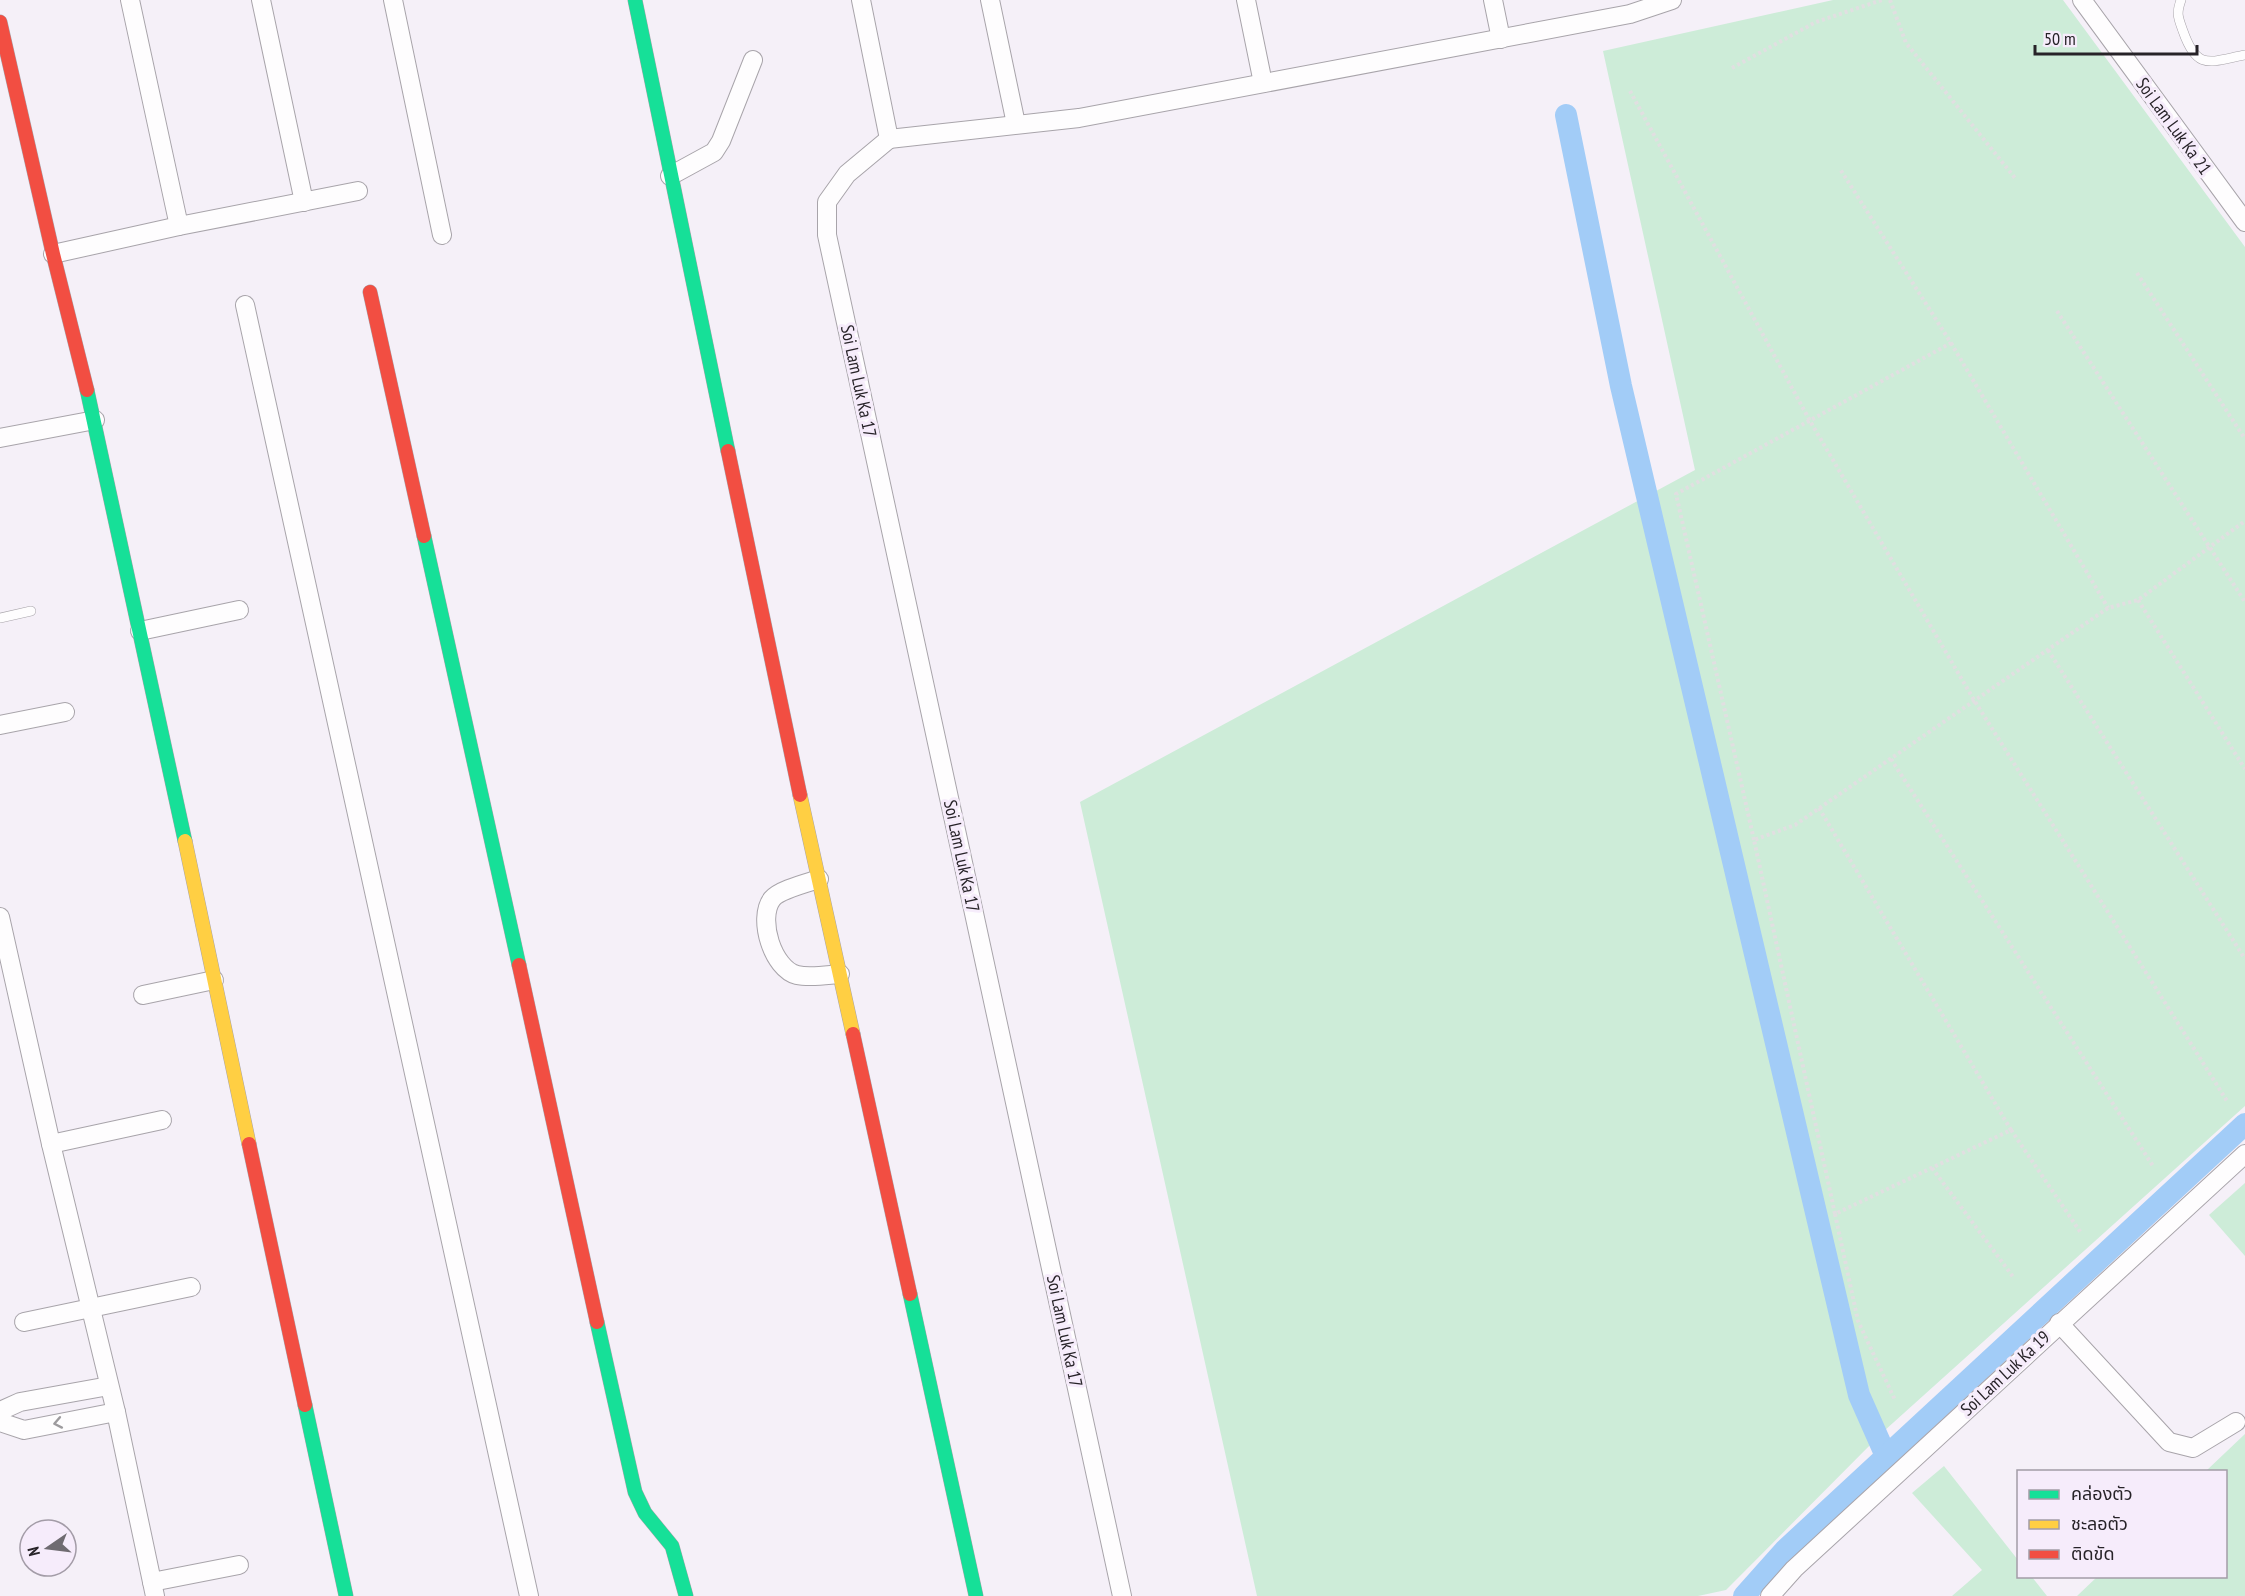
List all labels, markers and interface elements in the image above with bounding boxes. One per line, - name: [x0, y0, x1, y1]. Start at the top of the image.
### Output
- scale bar: [2035, 18, 2197, 56]
- text: 50 m: [2044, 27, 2076, 50]
- street label: Soi Lam Luk Ka 21: [2131, 73, 2217, 179]
- street label: Soi Lam Luk Ka 17: [836, 323, 882, 439]
- street label: Soi Lam Luk Ka 17: [939, 798, 985, 914]
- street label: Soi Lam Luk Ka 17: [1042, 1273, 1088, 1389]
- street label: Soi Lam Luk Ka 19: [1955, 1326, 2055, 1420]
- one-way arrow: [53, 1416, 63, 1429]
- legend: [2017, 1470, 2227, 1578]
- text: คล่องตัว: [2071, 1482, 2133, 1505]
- text: ชะลอตัว: [2071, 1512, 2128, 1535]
- north arrow: [18, 1518, 78, 1578]
- text: ติดขัด: [2071, 1542, 2114, 1565]
- text: N: [23, 1545, 44, 1558]

